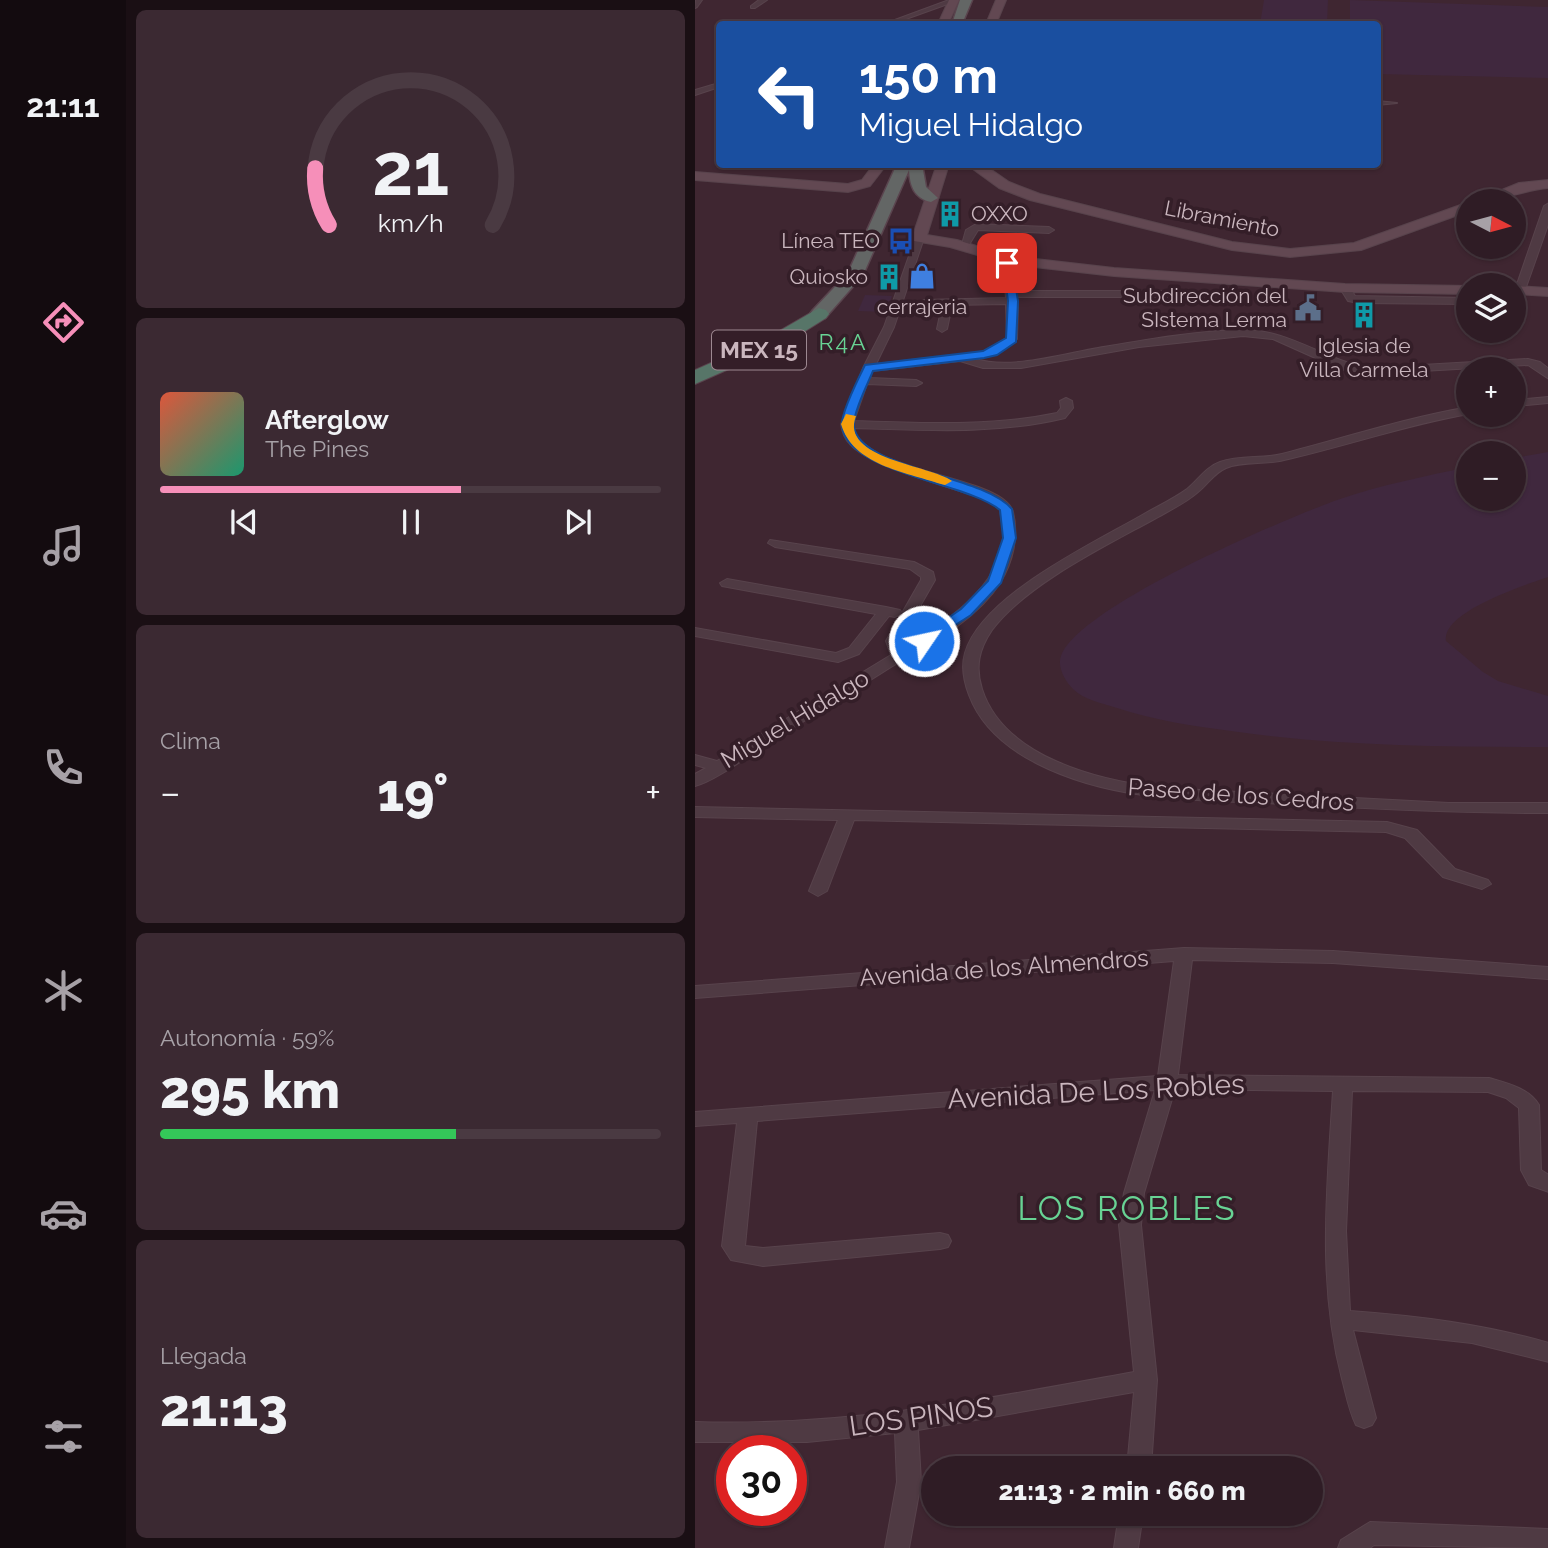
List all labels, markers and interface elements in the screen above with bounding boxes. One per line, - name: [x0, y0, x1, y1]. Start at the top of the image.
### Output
- text: 150 m: [859, 47, 998, 104]
- icon: left: [744, 49, 835, 140]
- text: 21:11: [26, 87, 100, 124]
- text: Miguel Hidalgo: [859, 106, 1083, 143]
- text: 21: [372, 127, 449, 212]
- north arrow: [1456, 189, 1526, 259]
- map controls: [1456, 189, 1526, 511]
- street label: Libramiento: [1163, 195, 1282, 242]
- building icon: OXXO: [935, 199, 965, 229]
- place label: OXXO: [971, 201, 1028, 226]
- text: km/h: [378, 208, 443, 238]
- bus stop icon: Línea TEO: [886, 226, 916, 256]
- place label: Línea TEO: [781, 228, 880, 253]
- pin: [977, 233, 1037, 293]
- icon: arrive: [988, 244, 1026, 282]
- shop icon: cerrajeria: [907, 261, 937, 291]
- building icon: Quiosko: [874, 262, 904, 292]
- place label: Quiosko: [790, 264, 868, 289]
- button: layers: [1456, 273, 1526, 343]
- place label: Subdirección del SIstema Lerma: [1123, 283, 1287, 332]
- public building icon: Subdirección del SIstema Lerma: [1293, 293, 1323, 323]
- place label: cerrajeria: [877, 294, 967, 319]
- icon: directions: [39, 298, 88, 347]
- building icon: Iglesia de Villa Carmela: [1349, 300, 1379, 330]
- district label: R4A: [818, 328, 868, 355]
- road number: MEX 15: [712, 330, 806, 370]
- place label: Iglesia de Villa Carmela: [1299, 333, 1429, 382]
- button: +: [1456, 357, 1526, 427]
- text: Afterglow: [265, 405, 389, 435]
- text: The Pines: [265, 435, 369, 462]
- button: −: [1456, 441, 1526, 511]
- icon: previous: [225, 503, 263, 541]
- icon: pause: [392, 503, 430, 541]
- icon: next: [559, 503, 597, 541]
- icon: music: [39, 521, 88, 570]
- position arrow: [887, 604, 961, 678]
- street label: Miguel Hidalgo: [715, 663, 874, 774]
- text: Clima: [160, 727, 221, 754]
- icon: phone: [39, 743, 88, 792]
- text: 19°: [377, 762, 449, 823]
- text: −: [160, 770, 180, 815]
- text: +: [645, 770, 661, 815]
- street label: Paseo de los Cedros: [1127, 772, 1355, 817]
- street label: Avenida de los Almendros: [858, 943, 1150, 992]
- icon: climate: [39, 966, 88, 1015]
- text: Autonomía · 59%: [160, 1024, 334, 1051]
- text: 295 km: [160, 1059, 340, 1120]
- street label: Avenida De Los Robles: [947, 1067, 1245, 1116]
- icon: car: [39, 1189, 88, 1238]
- district label: LOS ROBLES: [1017, 1189, 1237, 1228]
- text: Llegada: [160, 1342, 247, 1369]
- text: 21:13: [160, 1377, 288, 1438]
- street label: LOS PINOS: [847, 1390, 995, 1443]
- icon: filters: [39, 1412, 88, 1461]
- speed limit sign: 30: [716, 1435, 807, 1526]
- text: 21:13 · 2 min · 660 m: [999, 1476, 1245, 1506]

